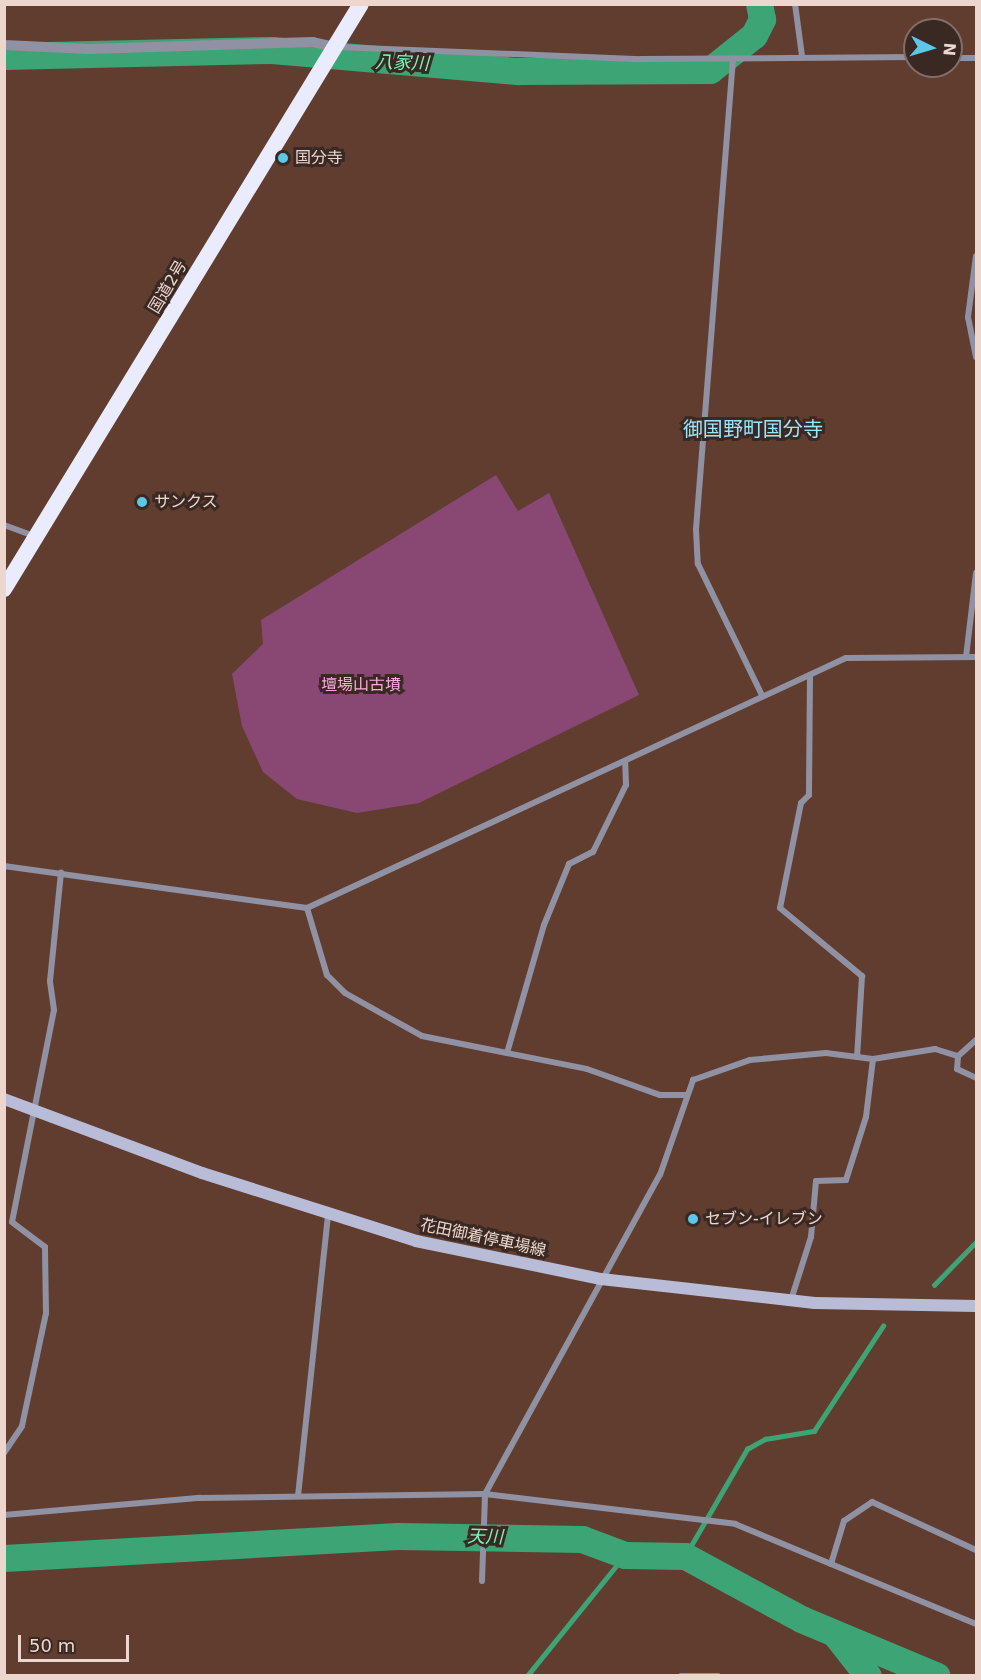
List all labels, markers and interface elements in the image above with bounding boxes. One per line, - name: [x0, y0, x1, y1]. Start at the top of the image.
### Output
- north arrow: [903, 18, 963, 78]
- text: N: [939, 42, 959, 57]
- water label: 八家川: [375, 51, 429, 75]
- place label: 国分寺: [295, 148, 343, 168]
- marker: 国分寺: [276, 151, 290, 165]
- street label: 国道2号: [145, 257, 191, 317]
- district label: 御国野町国分寺: [683, 417, 823, 441]
- place label: サンクス: [154, 492, 218, 512]
- marker: サンクス: [135, 495, 149, 509]
- park label: 壇場山古墳: [321, 675, 401, 695]
- place label: セブン-イレブン: [705, 1209, 823, 1229]
- marker: セブン-イレブン: [686, 1212, 700, 1226]
- street label: 花田御着停車場線: [418, 1215, 548, 1261]
- water label: 天川: [467, 1526, 503, 1548]
- scale bar: [21, 1623, 132, 1661]
- text: 50 m: [29, 1635, 75, 1656]

